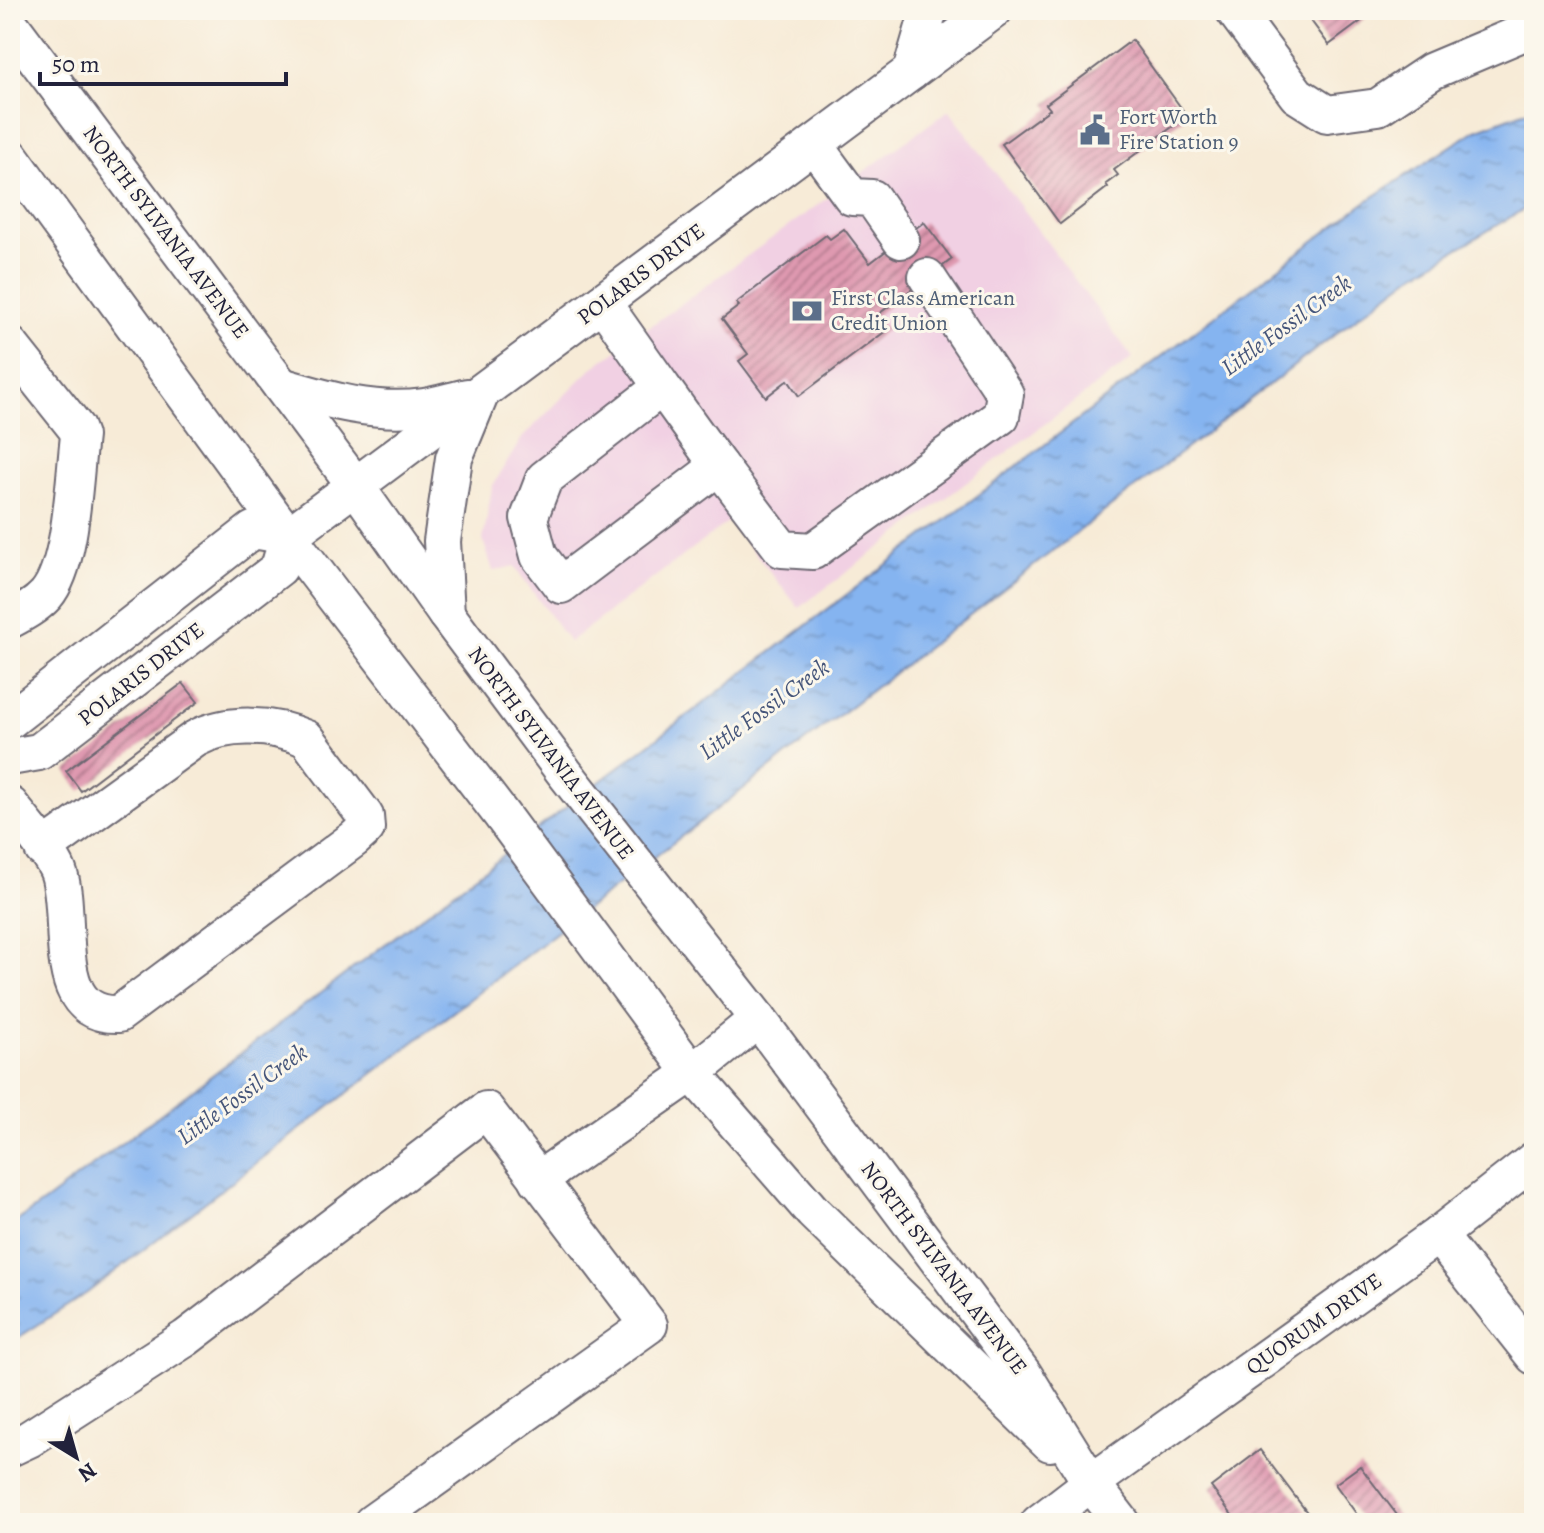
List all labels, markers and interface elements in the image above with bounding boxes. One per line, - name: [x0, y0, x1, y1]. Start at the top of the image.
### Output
- scale bar: [40, 36, 286, 86]
- text: 50 m: [52, 48, 100, 80]
- place label: Fort Worth Fire Station 9: [1119, 102, 1238, 157]
- public building icon: Fort Worth Fire Station 9: [1078, 113, 1112, 147]
- street label: NORTH SYLVANIA AVENUE: [76, 119, 256, 345]
- street label: POLARIS DRIVE: [571, 216, 711, 332]
- water label: Little Fossil Creek: [1215, 267, 1358, 383]
- place label: First Class American Credit Union: [831, 283, 1015, 338]
- bank icon: First Class American Credit Union: [790, 294, 824, 328]
- street label: POLARIS DRIVE: [72, 615, 210, 733]
- street label: NORTH SYLVANIA AVENUE: [461, 640, 641, 866]
- water label: Little Fossil Creek: [693, 651, 836, 767]
- water label: Little Fossil Creek: [171, 1036, 314, 1152]
- street label: NORTH SYLVANIA AVENUE: [854, 1155, 1034, 1381]
- street label: QUORUM DRIVE: [1240, 1266, 1388, 1382]
- north arrow: [36, 1417, 116, 1497]
- text: N: [72, 1455, 103, 1489]

